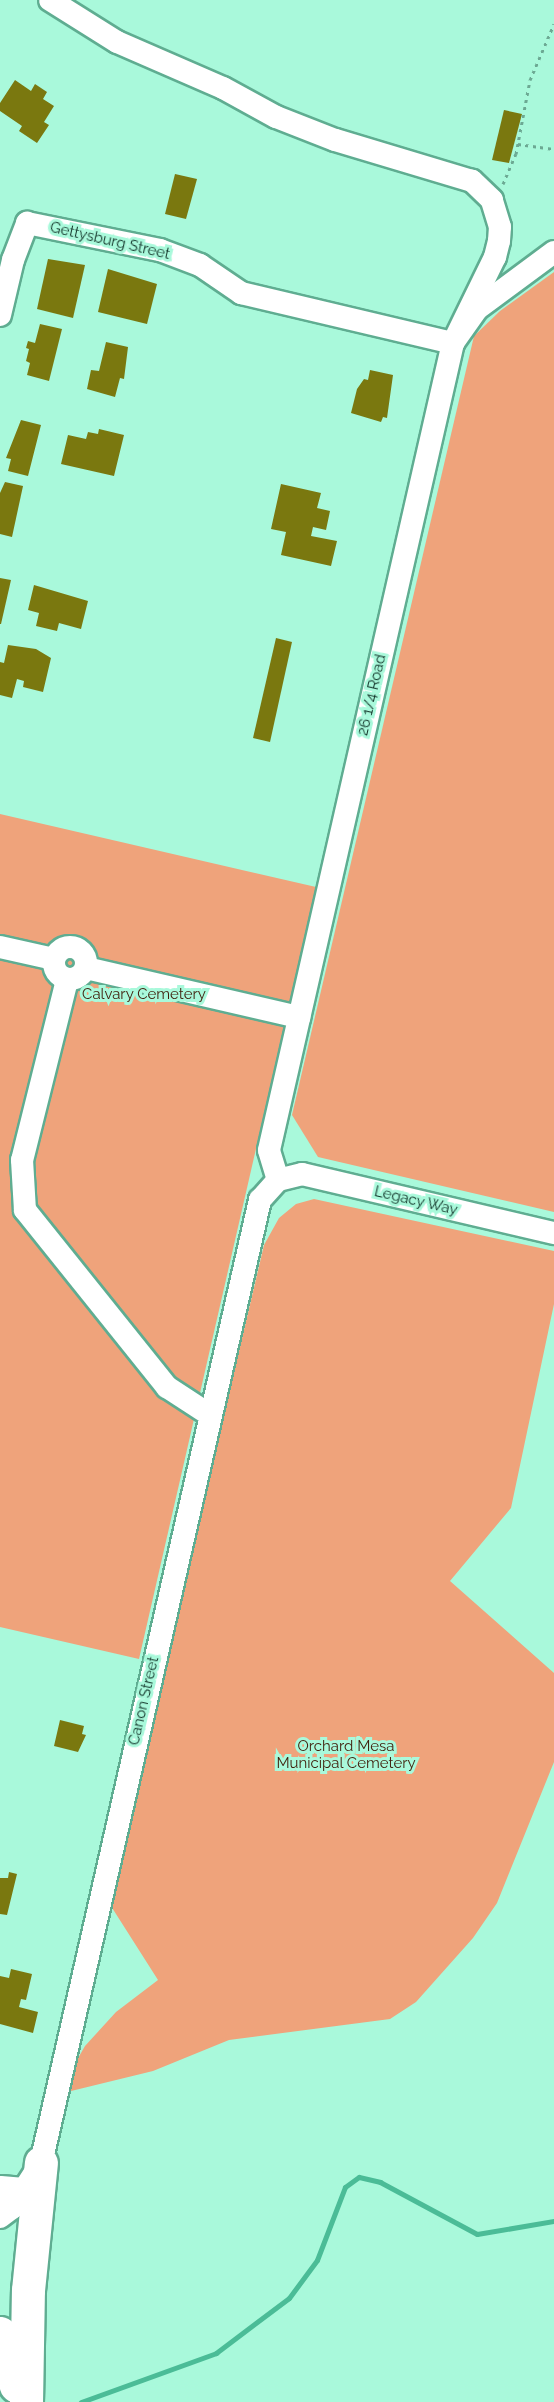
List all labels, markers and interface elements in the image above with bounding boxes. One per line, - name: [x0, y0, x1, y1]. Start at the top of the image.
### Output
- street label: Gettysburg Street: [48, 218, 172, 264]
- street label: 26 1/4 Road: [354, 653, 390, 737]
- park label: Calvary Cemetery: [82, 986, 206, 1004]
- street label: Legacy Way: [372, 1183, 460, 1219]
- street label: Canon Street: [125, 1655, 163, 1747]
- park label: Orchard Mesa Municipal Cemetery: [276, 1737, 416, 1772]

